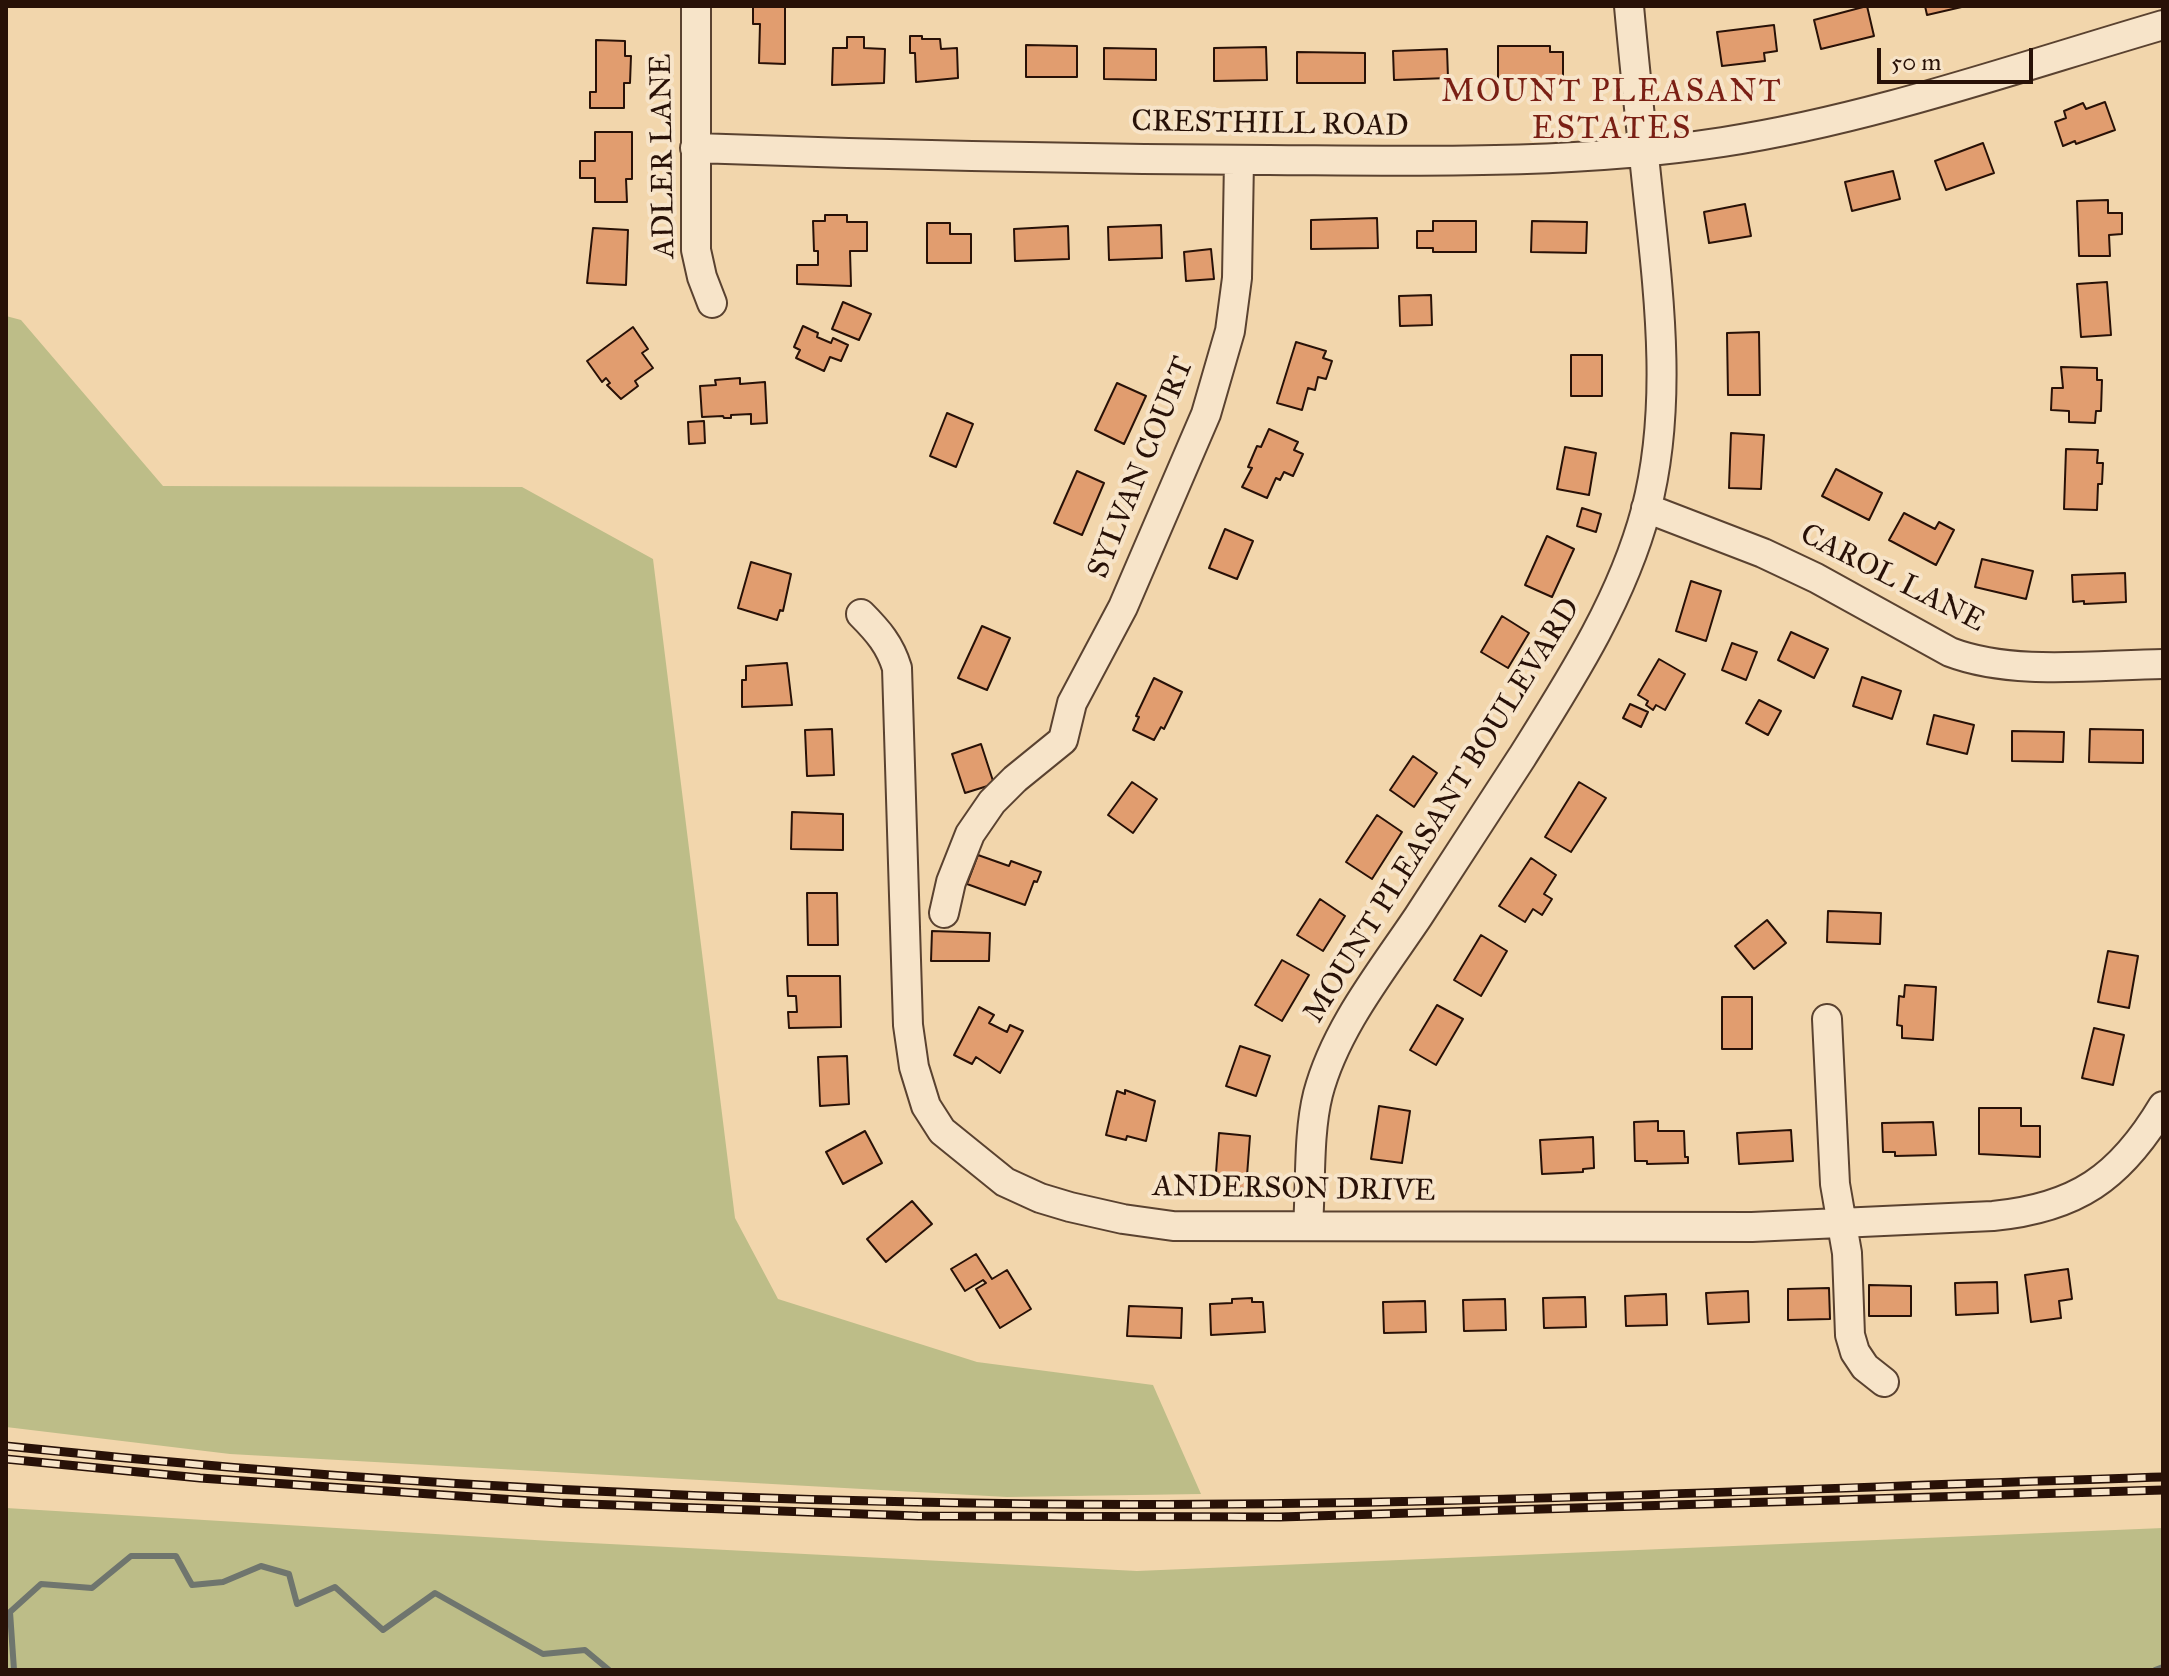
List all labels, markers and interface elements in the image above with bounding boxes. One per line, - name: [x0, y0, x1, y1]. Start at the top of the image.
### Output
- scale bar: [1881, 32, 2037, 82]
- text: 50 m: [1891, 47, 1941, 77]
- street label: ADLER LANE: [644, 53, 684, 259]
- district label: MOUNT PLEASANT ESTATES: [1441, 74, 1783, 149]
- street label: CRESTHILL ROAD: [1131, 105, 1409, 145]
- street label: SYLVAN COURT: [1081, 352, 1203, 584]
- street label: CAROL LANE: [1794, 517, 1990, 641]
- street label: MOUNT PLEASANT BOULEVARD: [1297, 592, 1589, 1030]
- street label: ANDERSON DRIVE: [1152, 1170, 1436, 1210]

